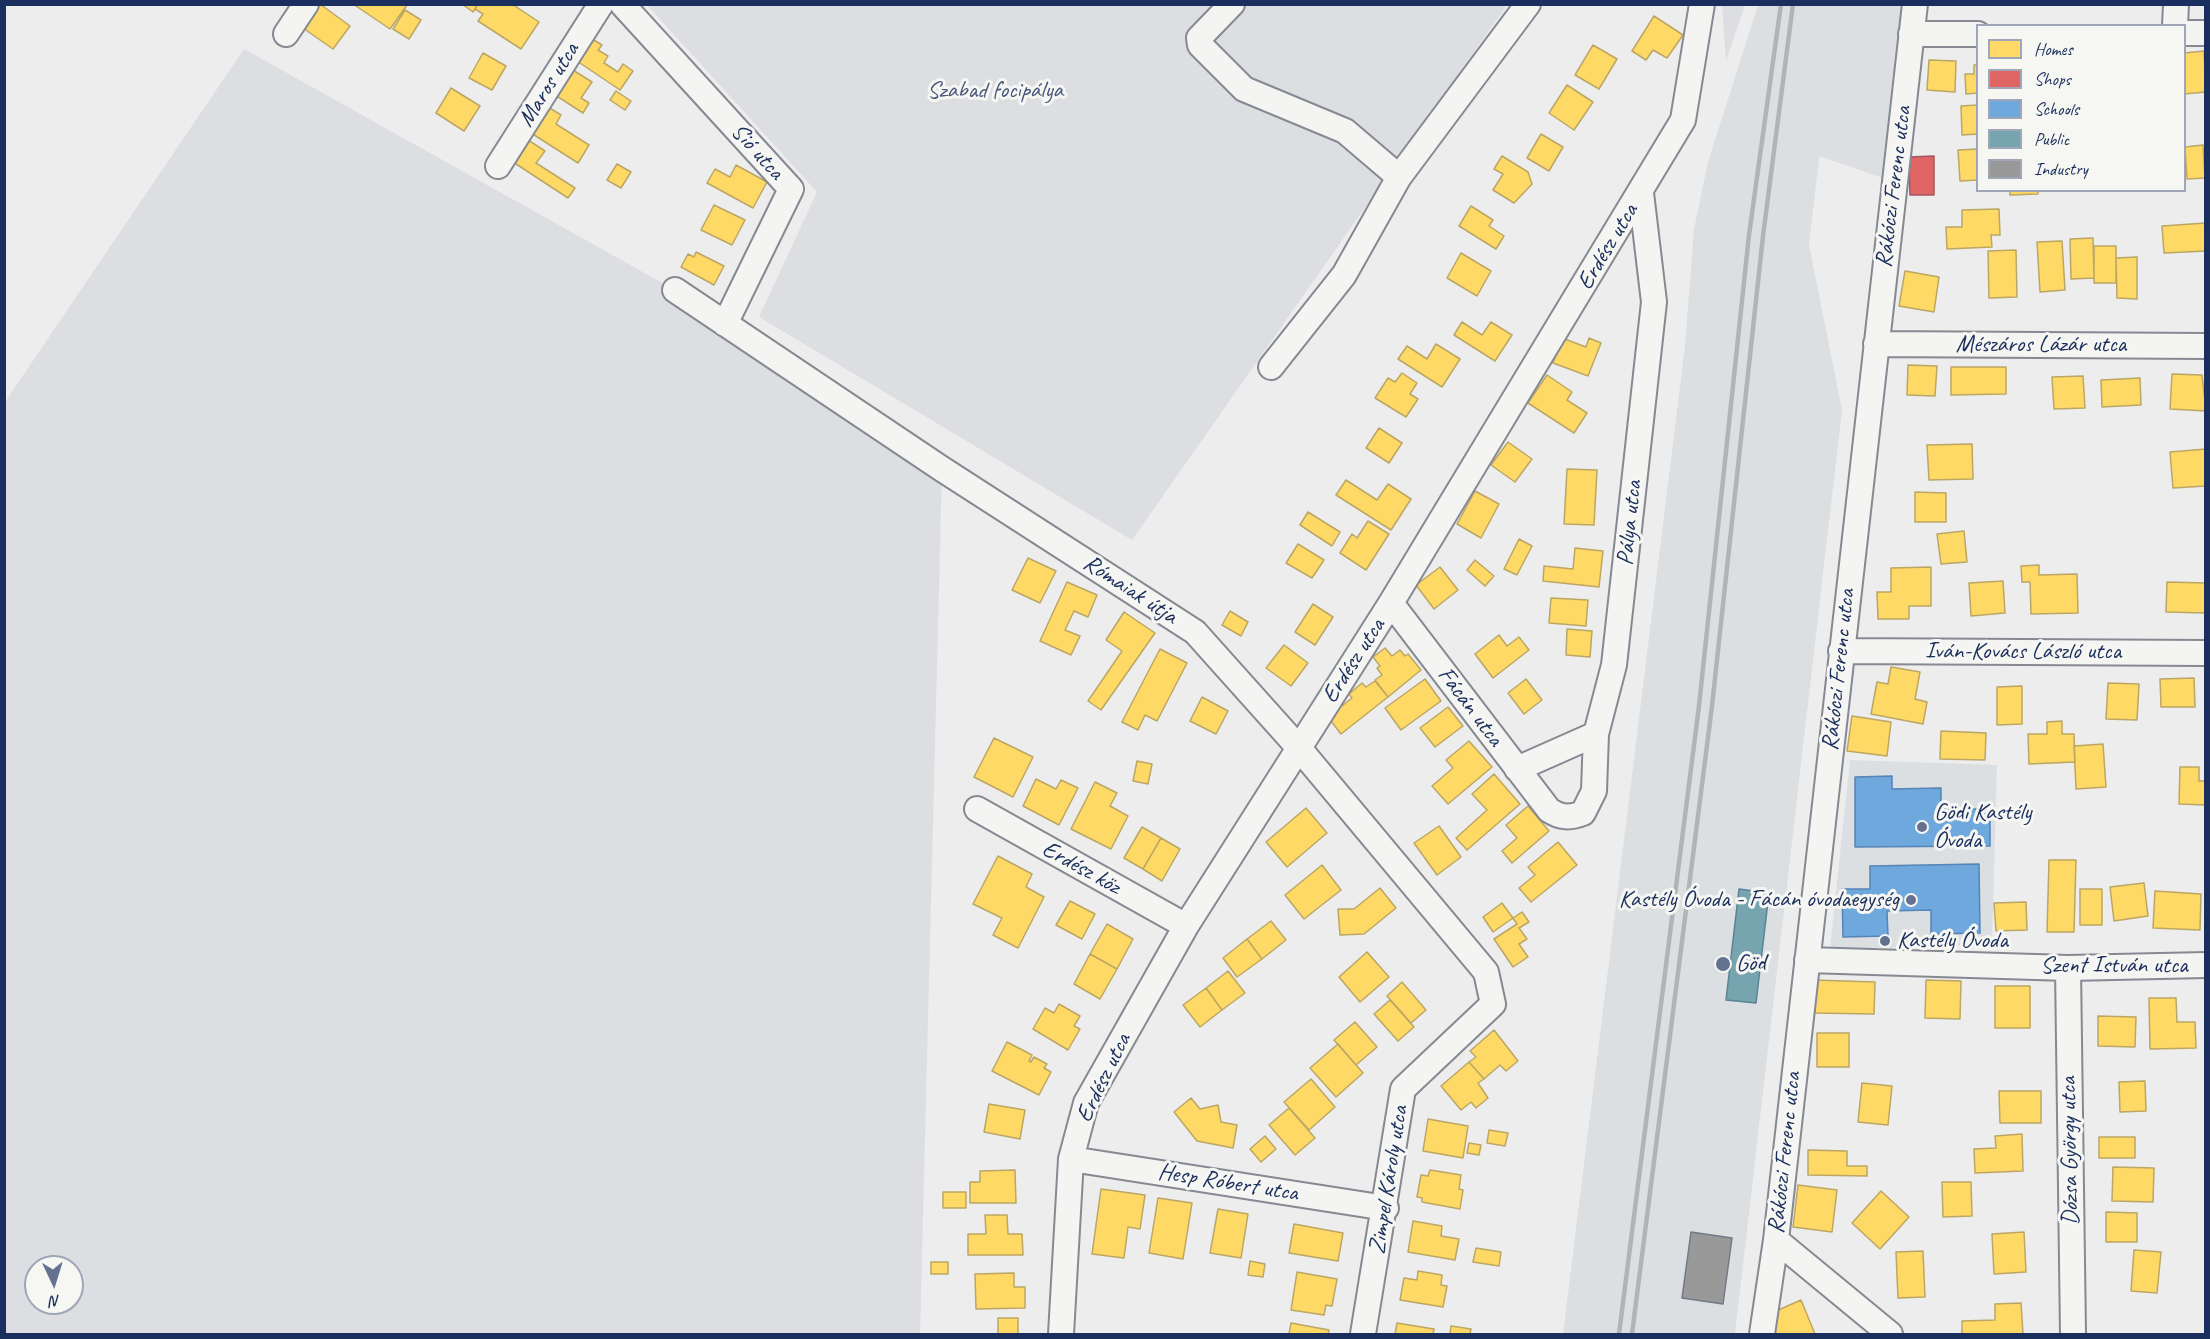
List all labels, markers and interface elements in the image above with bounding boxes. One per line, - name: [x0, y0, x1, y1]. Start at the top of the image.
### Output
- legend: [1976, 24, 2186, 192]
- street label: Maros utca: [512, 38, 586, 132]
- text: Homes: [2034, 38, 2073, 60]
- text: Shops: [2034, 68, 2071, 90]
- park label: Szabad focipálya: [927, 77, 1063, 105]
- text: Schools: [2034, 98, 2079, 120]
- street label: Rákóczi Ferenc utca: [1870, 105, 1918, 269]
- street label: Sió utca: [724, 118, 790, 186]
- text: Public: [2034, 128, 2069, 150]
- text: Industry: [2034, 158, 2088, 180]
- street label: Erdész utca: [1571, 199, 1645, 295]
- street label: Mészáros Lázár utca: [1956, 331, 2126, 359]
- street label: Pálya utca: [1611, 479, 1649, 567]
- street label: Rómaiak útja: [1078, 549, 1182, 631]
- street label: Rákóczi Ferenc utca: [1816, 588, 1862, 752]
- street label: Erdész utca: [1316, 613, 1392, 709]
- street label: Iván-Kovács László utca: [1925, 638, 2121, 666]
- street label: Fácán utca: [1431, 662, 1509, 752]
- place label: Gödi Kastély Óvoda: [1934, 799, 2032, 855]
- marker: Gödi Kastély Óvoda: [1915, 820, 1929, 834]
- street label: Erdész köz: [1037, 835, 1125, 901]
- place label: Kastély Óvoda - Fácán óvodaegység: [1619, 886, 1899, 914]
- marker: Kastély Óvoda - Fácán óvodaegység: [1904, 893, 1918, 907]
- place label: Kastély Óvoda: [1897, 927, 2008, 955]
- marker: Kastély Óvoda: [1878, 934, 1892, 948]
- place label: Göd: [1736, 950, 1766, 978]
- street label: Szent István utca: [2040, 952, 2188, 980]
- marker: Göd: [1714, 955, 1732, 973]
- street label: Erdész utca: [1070, 1029, 1138, 1127]
- street label: Rákóczi Ferenc utca: [1762, 1071, 1808, 1235]
- street label: Dózsa György utca: [2054, 1076, 2086, 1226]
- street label: Zimpel Károly utca: [1363, 1104, 1415, 1256]
- street label: Hesp Róbert utca: [1156, 1158, 1300, 1208]
- north arrow: [24, 1255, 84, 1315]
- text: N: [49, 1291, 61, 1311]

